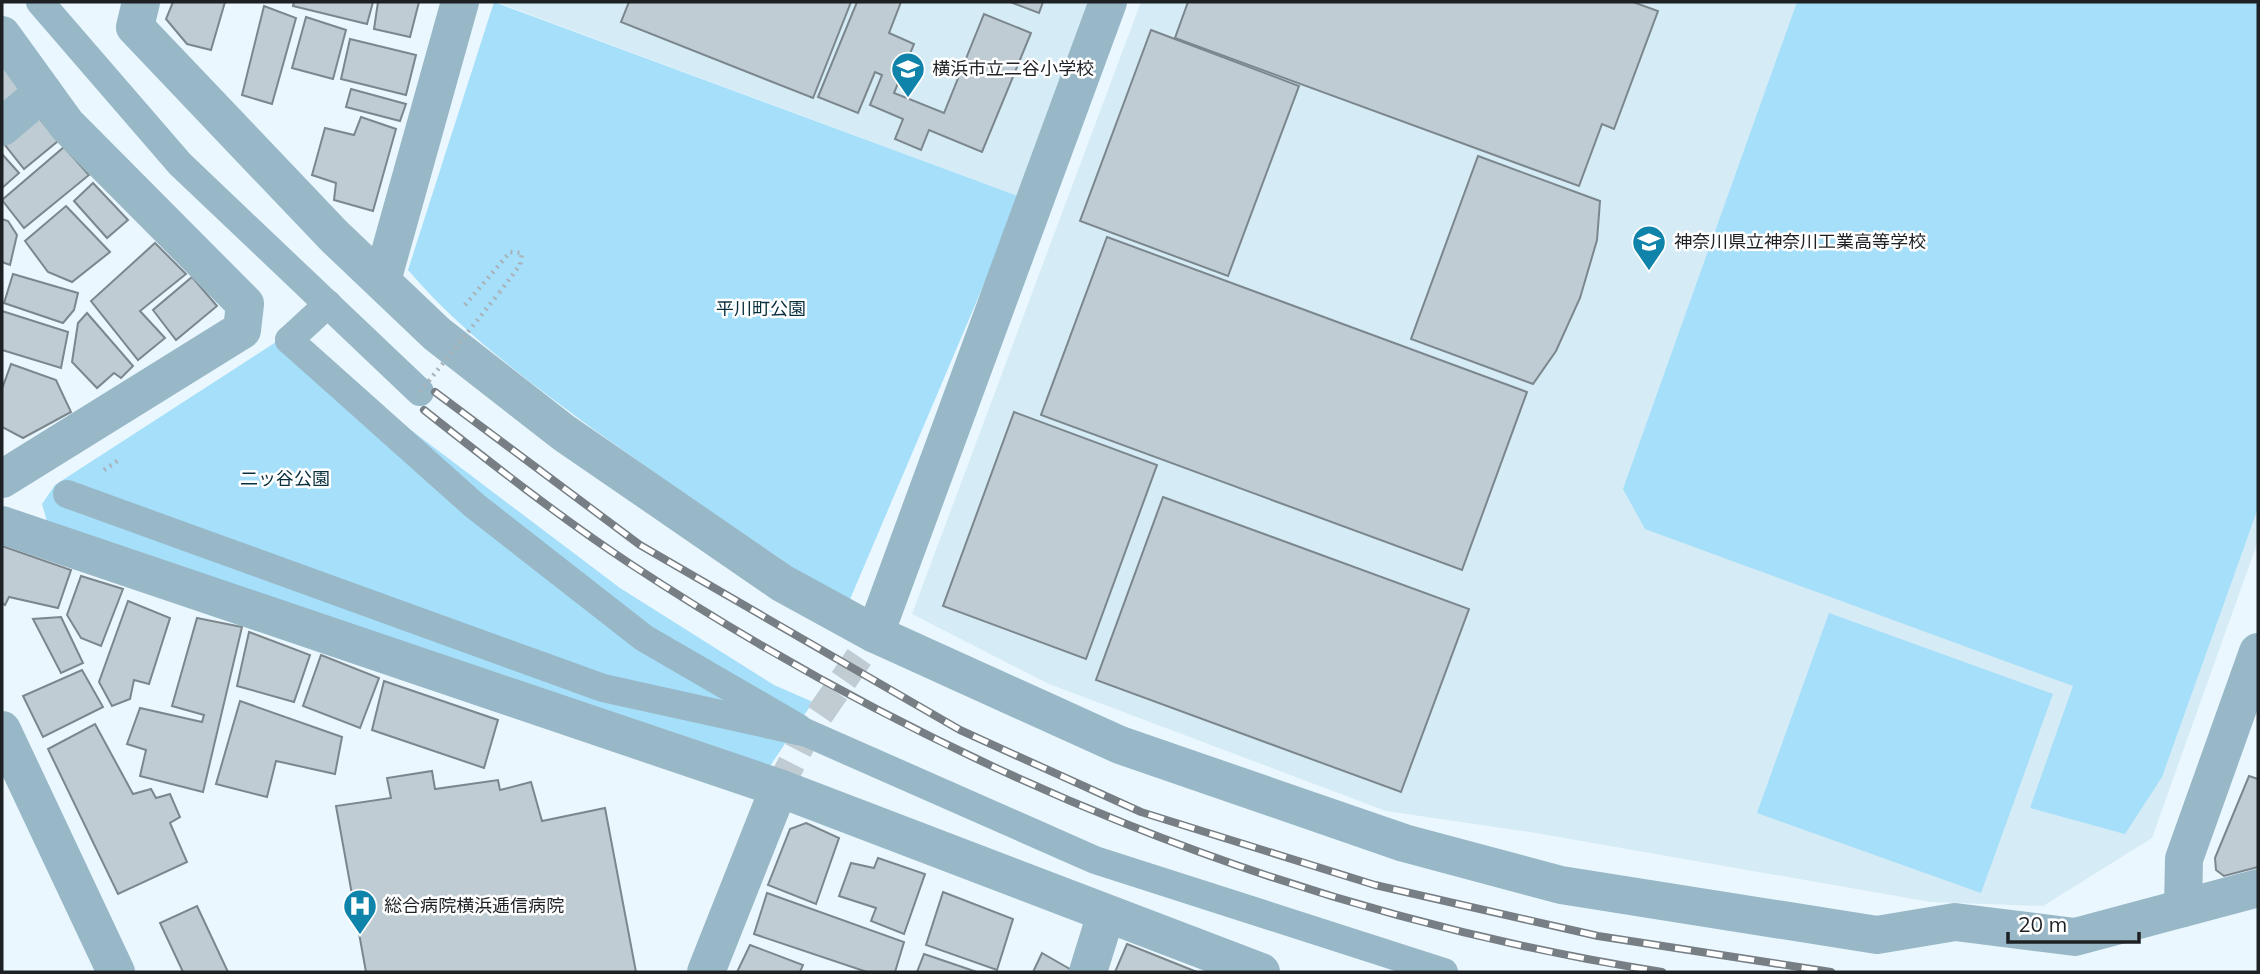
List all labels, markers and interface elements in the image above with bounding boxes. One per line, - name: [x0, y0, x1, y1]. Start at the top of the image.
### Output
- school or university icon: 横浜市立二谷小学校: [889, 50, 927, 99]
- place label: 横浜市立二谷小学校: [932, 57, 1094, 80]
- school or university icon: 神奈川県立神奈川工業高等学校: [1630, 223, 1668, 272]
- place label: 神奈川県立神奈川工業高等学校: [1674, 230, 1926, 253]
- park label: 平川町公園: [716, 297, 806, 320]
- park label: 二ッ谷公園: [240, 467, 330, 490]
- hospital icon: 総合病院横浜逓信病院: [341, 887, 379, 936]
- place label: 総合病院横浜逓信病院: [384, 894, 564, 917]
- scale bar: [2008, 900, 2139, 944]
- text: 20 m: [2018, 911, 2067, 937]

